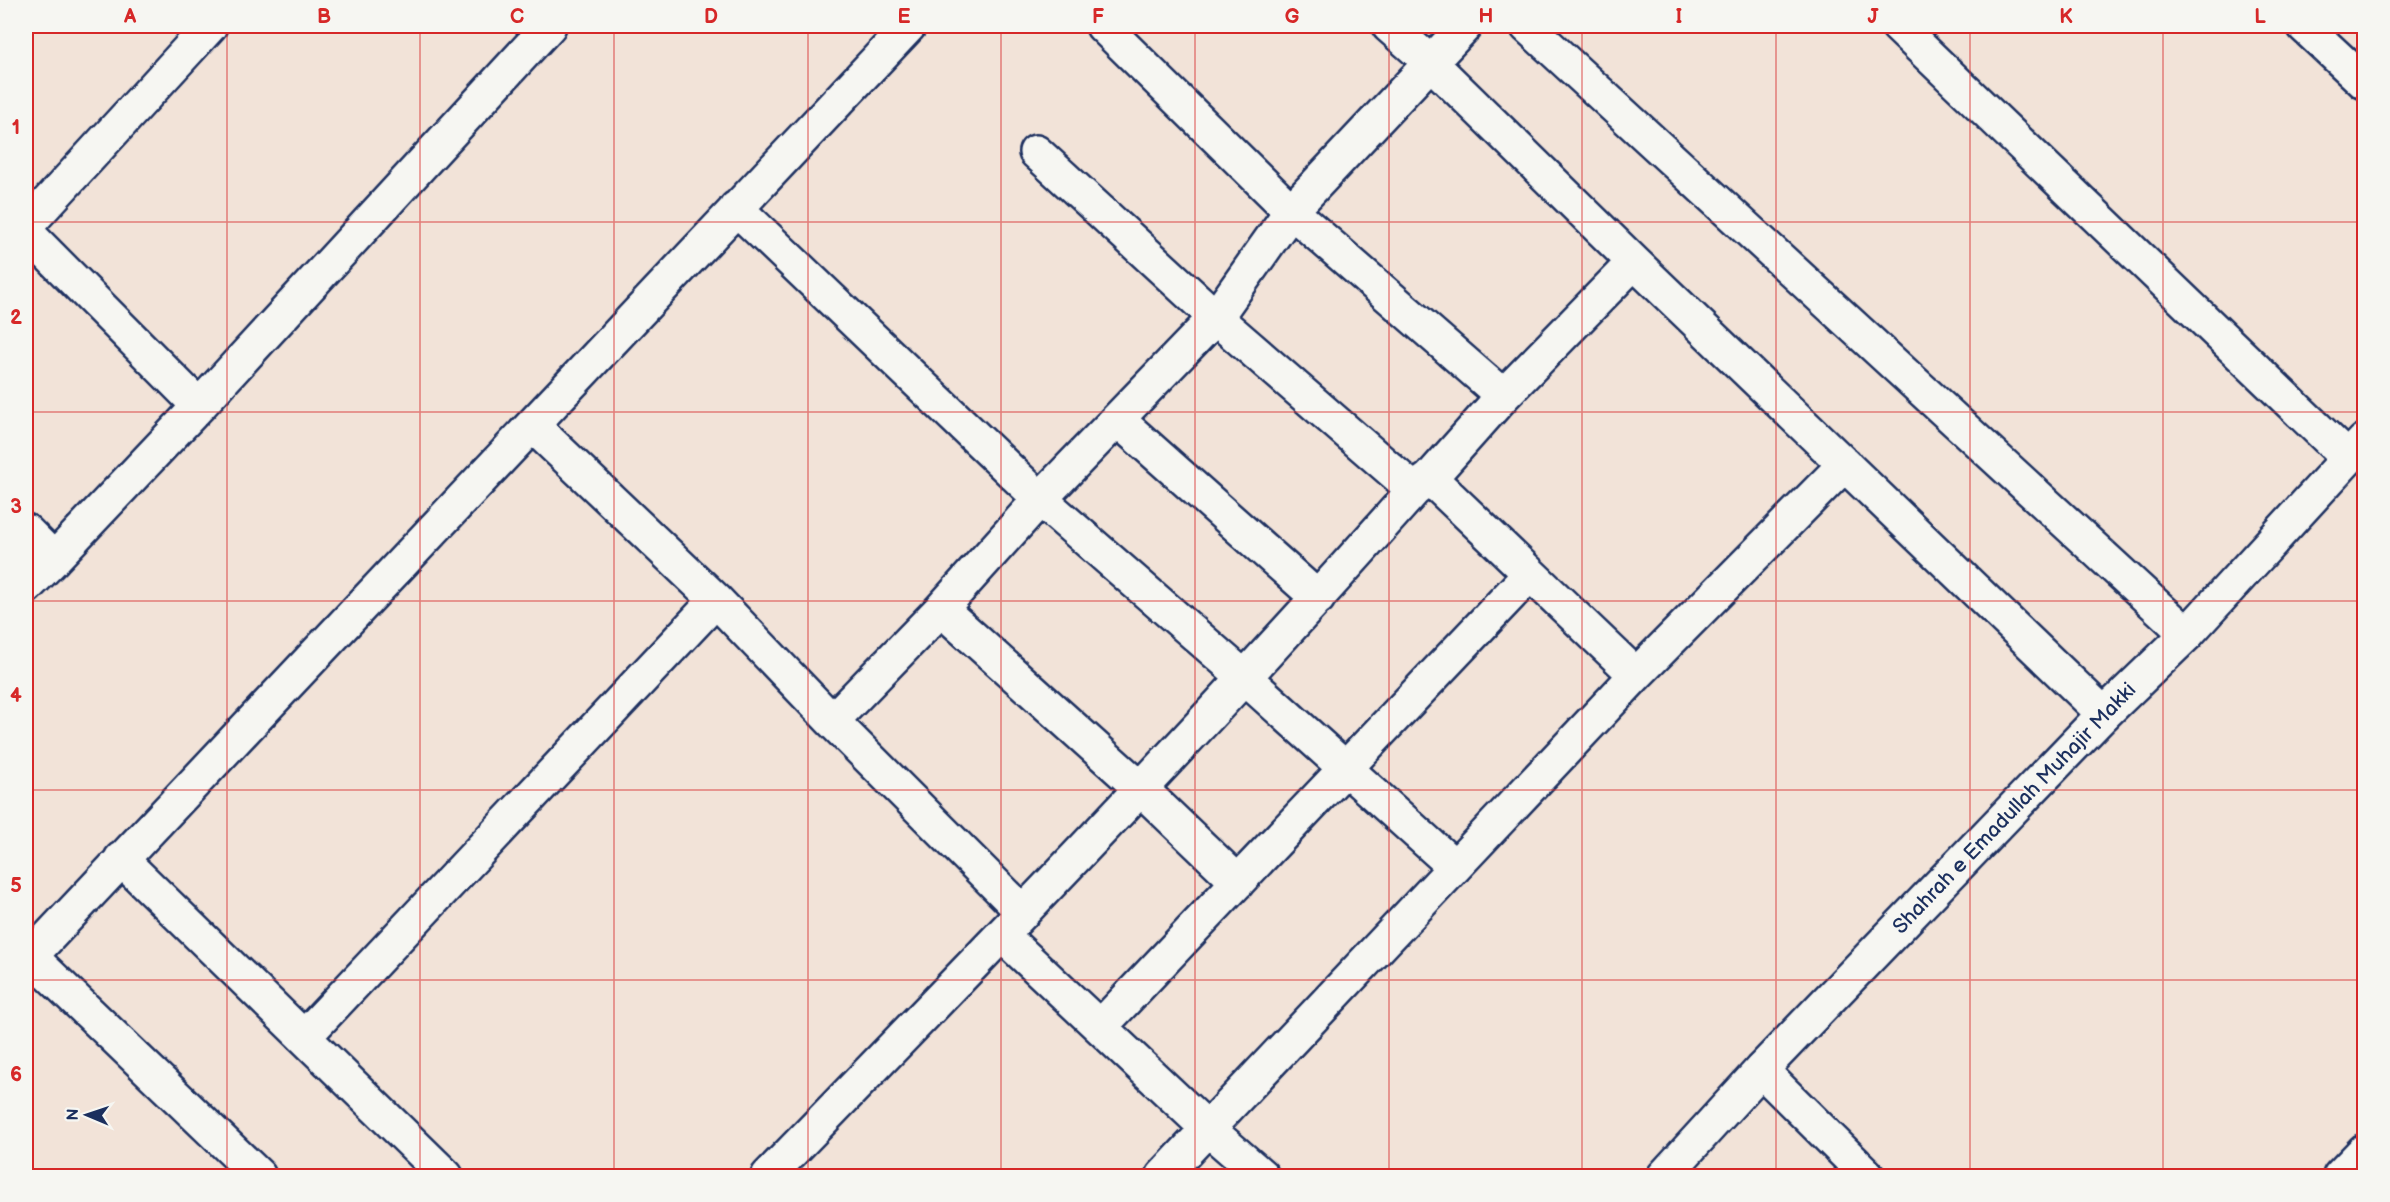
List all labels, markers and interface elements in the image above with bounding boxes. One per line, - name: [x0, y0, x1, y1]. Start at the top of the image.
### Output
- text: A: [123, 5, 137, 29]
- text: B: [317, 5, 331, 29]
- text: C: [510, 5, 524, 29]
- text: D: [704, 5, 718, 29]
- text: E: [898, 5, 911, 29]
- text: F: [1092, 5, 1104, 29]
- text: G: [1285, 5, 1300, 29]
- text: H: [1479, 5, 1493, 29]
- text: I: [1676, 5, 1682, 29]
- text: J: [1868, 5, 1880, 29]
- text: K: [2059, 5, 2073, 29]
- text: L: [2254, 5, 2266, 29]
- text: 1: [12, 116, 20, 140]
- text: 2: [10, 306, 22, 330]
- text: 3: [10, 495, 22, 519]
- street label: Shahrah e Emadullah Muhajir Makki: [1887, 678, 2141, 939]
- text: 4: [10, 684, 22, 708]
- text: 5: [10, 874, 22, 898]
- text: 6: [10, 1063, 22, 1087]
- north arrow: [57, 1085, 117, 1145]
- text: N: [64, 1108, 83, 1121]

